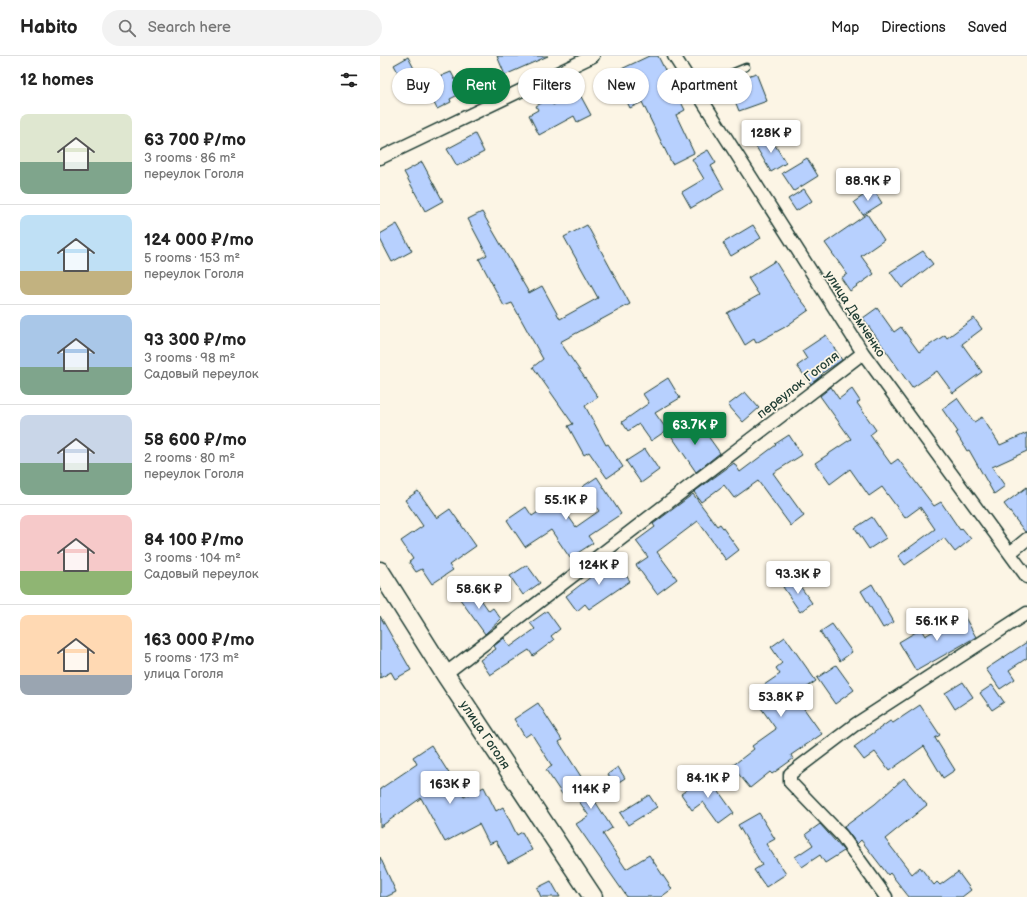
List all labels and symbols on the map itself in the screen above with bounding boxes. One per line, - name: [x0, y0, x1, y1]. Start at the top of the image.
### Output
- pin: 128K ₽: [738, 120, 804, 154]
- pin: 88.9K ₽: [831, 168, 905, 202]
- street label: улица Демченко: [821, 268, 889, 360]
- street label: переулок Гоголя: [754, 348, 842, 422]
- pin: 63.7K ₽: [658, 412, 732, 446]
- pin: 55.1K ₽: [529, 487, 603, 521]
- pin: 124K ₽: [566, 552, 632, 586]
- pin: 93.3K ₽: [761, 561, 835, 595]
- pin: 58.6K ₽: [442, 576, 516, 610]
- pin: 56.1K ₽: [900, 608, 974, 642]
- pin: 53.8K ₽: [744, 684, 818, 718]
- street label: улица Гоголя: [456, 698, 514, 772]
- pin: 84.1K ₽: [671, 765, 745, 799]
- pin: 163K ₽: [417, 771, 483, 805]
- pin: 114K ₽: [558, 776, 624, 810]

